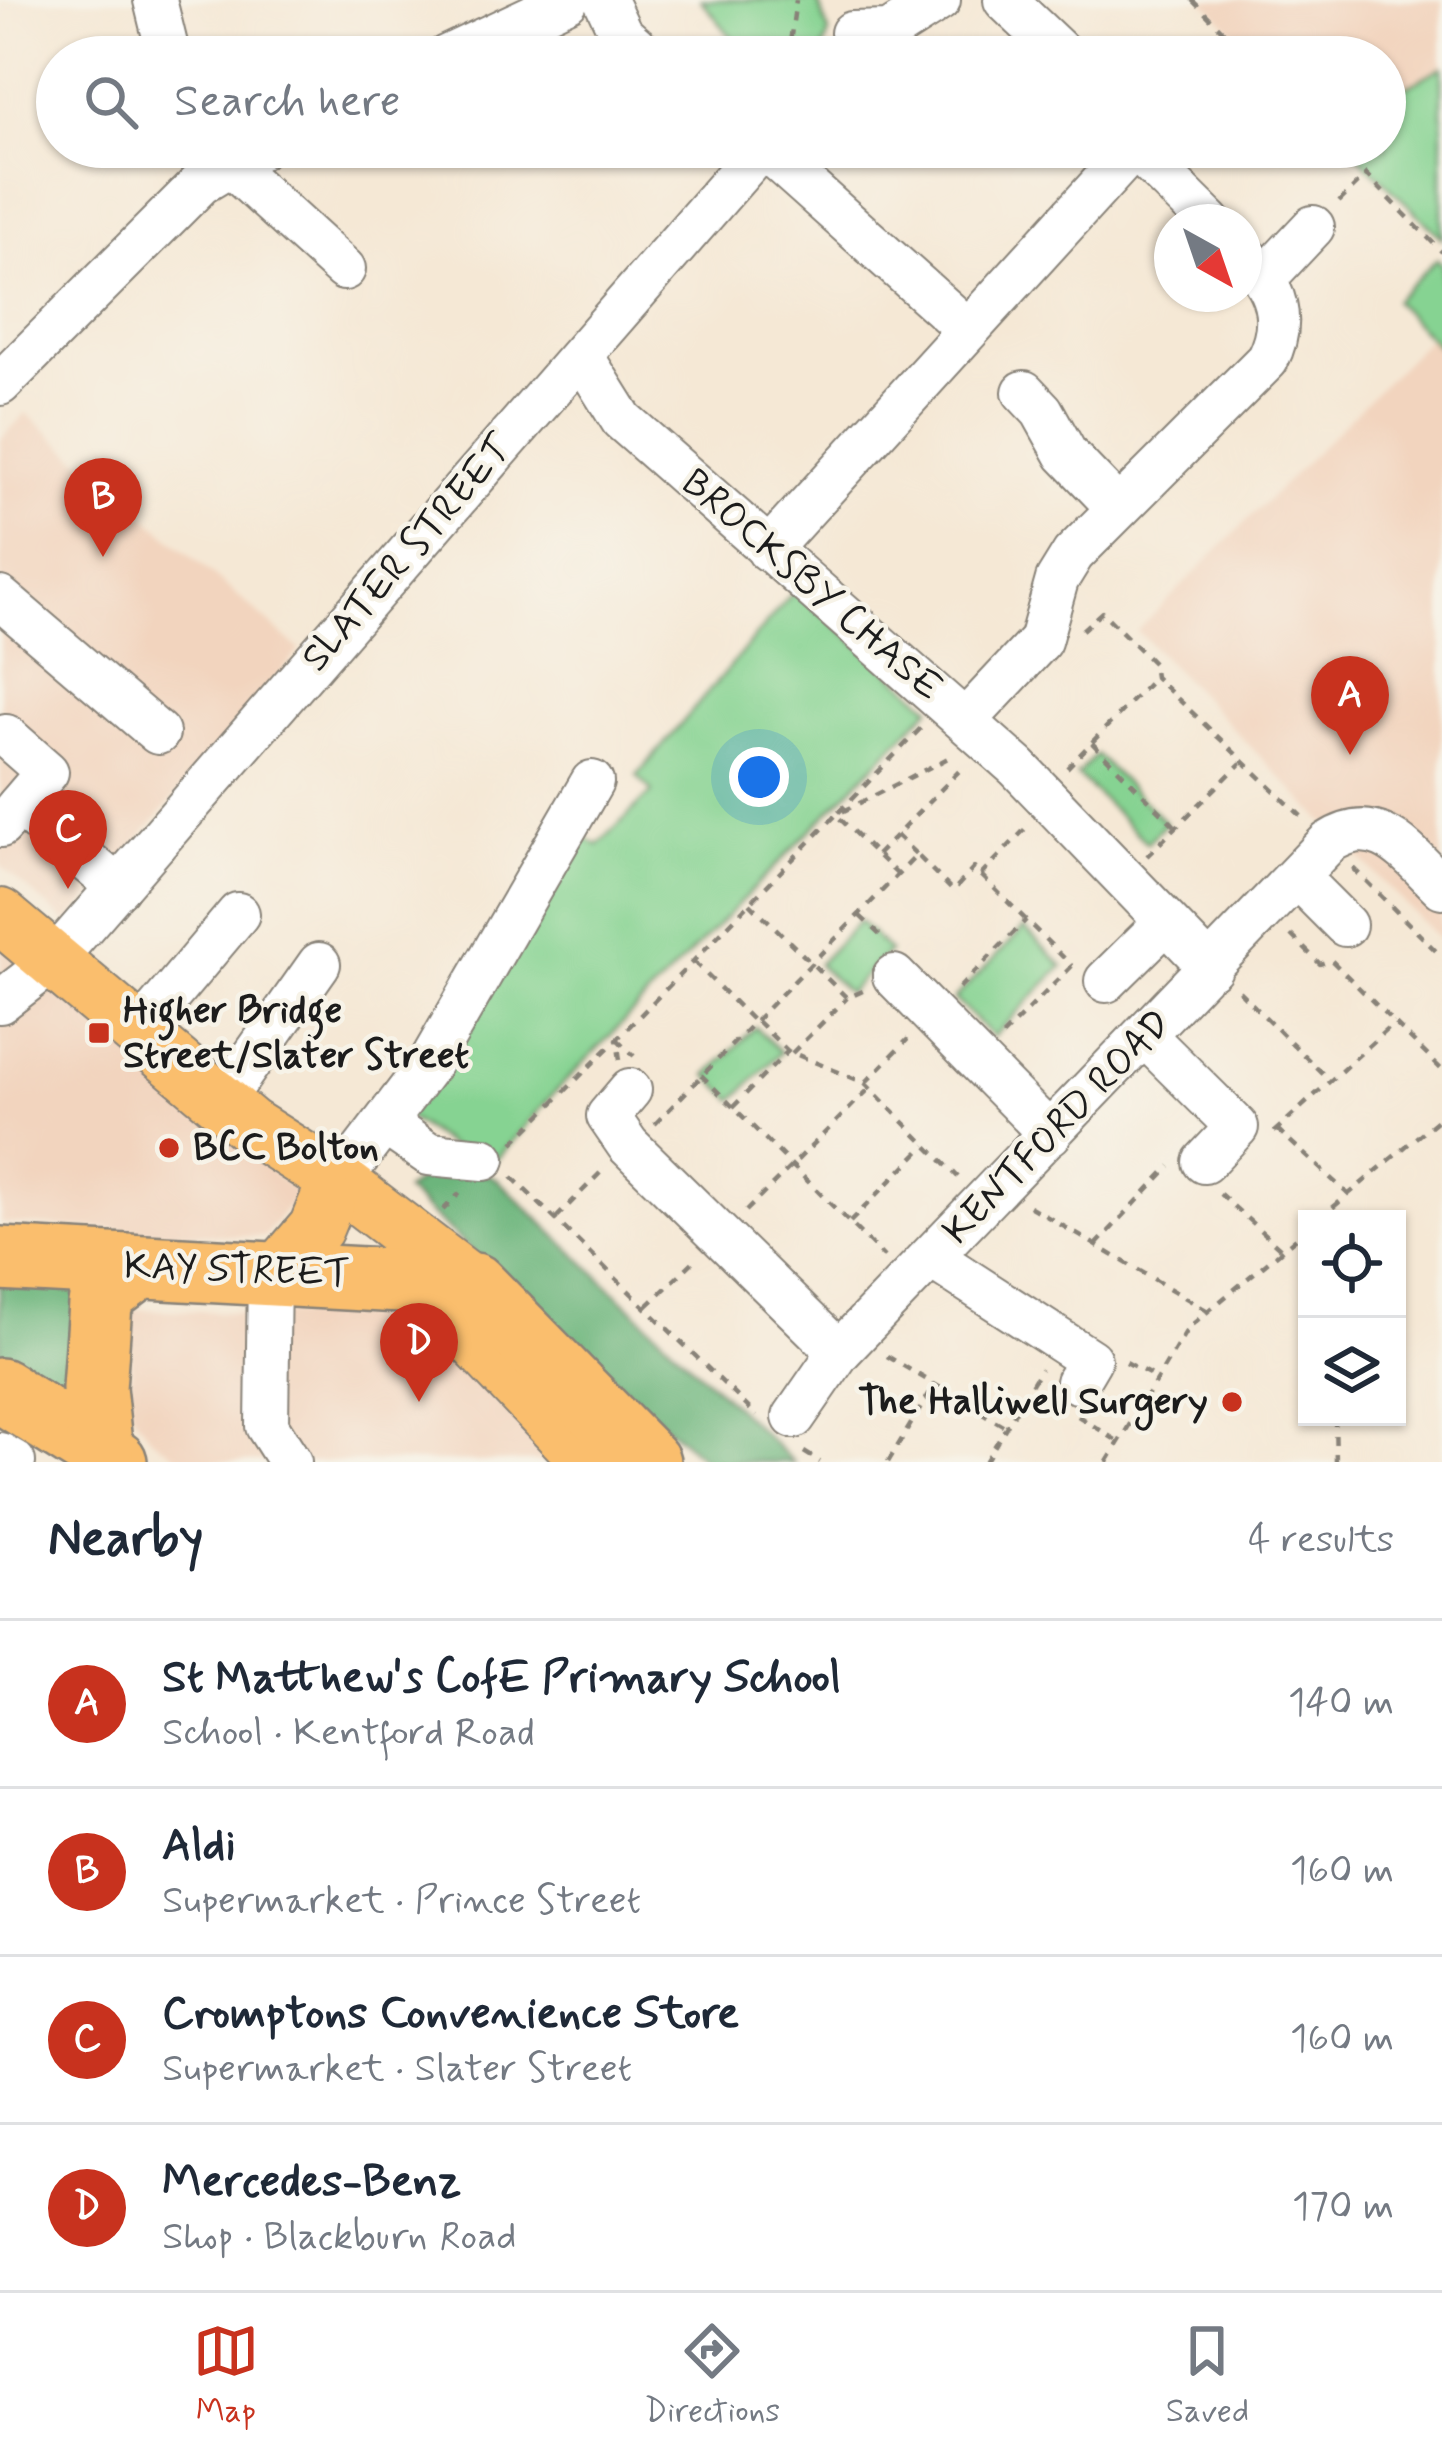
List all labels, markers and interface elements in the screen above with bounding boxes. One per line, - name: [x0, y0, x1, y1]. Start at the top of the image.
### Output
- search box: [36, 36, 1406, 168]
- icon: search: [78, 69, 144, 135]
- text: Search here: [174, 73, 401, 132]
- north arrow: [1154, 204, 1262, 312]
- street label: SLATER STREET: [291, 424, 526, 683]
- pin: B: [64, 458, 142, 557]
- street label: BROCKSBY CHASE: [670, 459, 952, 713]
- pin: A: [1311, 656, 1389, 755]
- your location: [729, 747, 789, 807]
- pin: C: [29, 790, 107, 889]
- place label: Higher Bridge Street/Slater Street: [123, 986, 470, 1082]
- street label: KENTFORD ROAD: [933, 999, 1183, 1257]
- marker: Higher Bridge Street/Slater Street: [86, 1020, 112, 1046]
- place label: BCC Bolton: [193, 1123, 379, 1174]
- marker: BCC Bolton: [156, 1135, 182, 1161]
- map controls: [1298, 1210, 1406, 1426]
- button: locate: [1298, 1210, 1406, 1318]
- street label: KAY STREET: [123, 1242, 351, 1300]
- pin: D: [380, 1303, 458, 1402]
- button: layers: [1298, 1318, 1406, 1426]
- place label: The Halliwell Surgery: [858, 1377, 1208, 1431]
- marker: The Halliwell Surgery: [1219, 1389, 1245, 1415]
- text: Nearby: [48, 1507, 203, 1573]
- text: 4 results: [1248, 1515, 1394, 1566]
- text: St Matthew's CofE Primary School: [162, 1649, 841, 1708]
- text: A: [74, 1678, 100, 1729]
- text: 140 m: [1288, 1678, 1394, 1729]
- text: School · Kentford Road: [162, 1708, 535, 1759]
- text: Aldi: [162, 1817, 236, 1876]
- text: B: [75, 1846, 99, 1897]
- text: 160 m: [1290, 1846, 1394, 1897]
- text: Supermarket · Prince Street: [162, 1876, 641, 1927]
- text: Cromptons Convenience Store: [162, 1985, 739, 2044]
- text: C: [73, 2014, 101, 2065]
- text: 160 m: [1290, 2014, 1394, 2065]
- text: Supermarket · Slater Street: [162, 2044, 632, 2095]
- text: Mercedes-Benz: [162, 2153, 461, 2212]
- text: D: [74, 2182, 100, 2233]
- text: 170 m: [1292, 2182, 1394, 2233]
- text: Shop · Blackburn Road: [162, 2212, 517, 2263]
- tab: Map: [193, 2318, 259, 2434]
- tab: Directions: [644, 2318, 780, 2434]
- tab: Saved: [1166, 2318, 1249, 2434]

